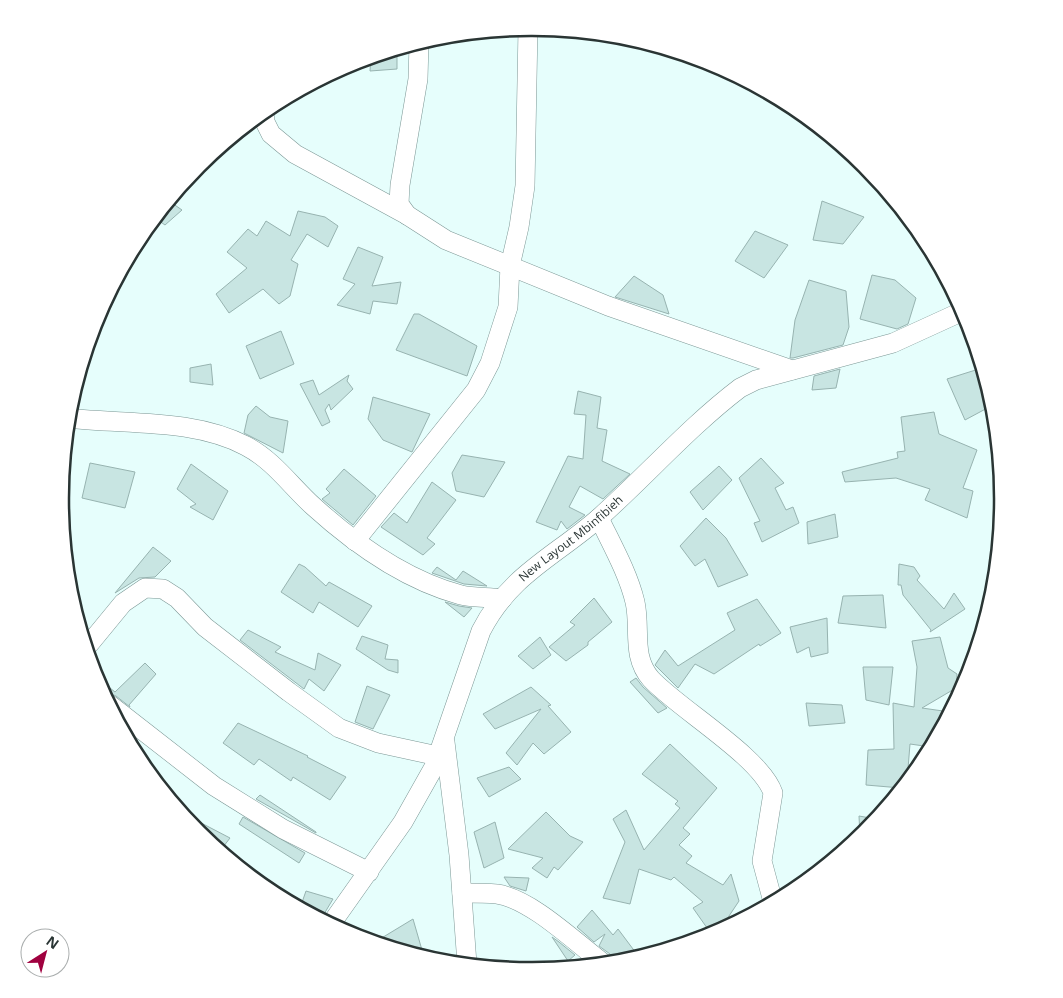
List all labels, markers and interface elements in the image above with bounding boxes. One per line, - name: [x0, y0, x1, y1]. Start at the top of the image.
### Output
- street label: New Layout Mbinfibieh: [515, 491, 626, 585]
- north arrow: [20, 928, 70, 978]
- text: N: [43, 931, 63, 953]

